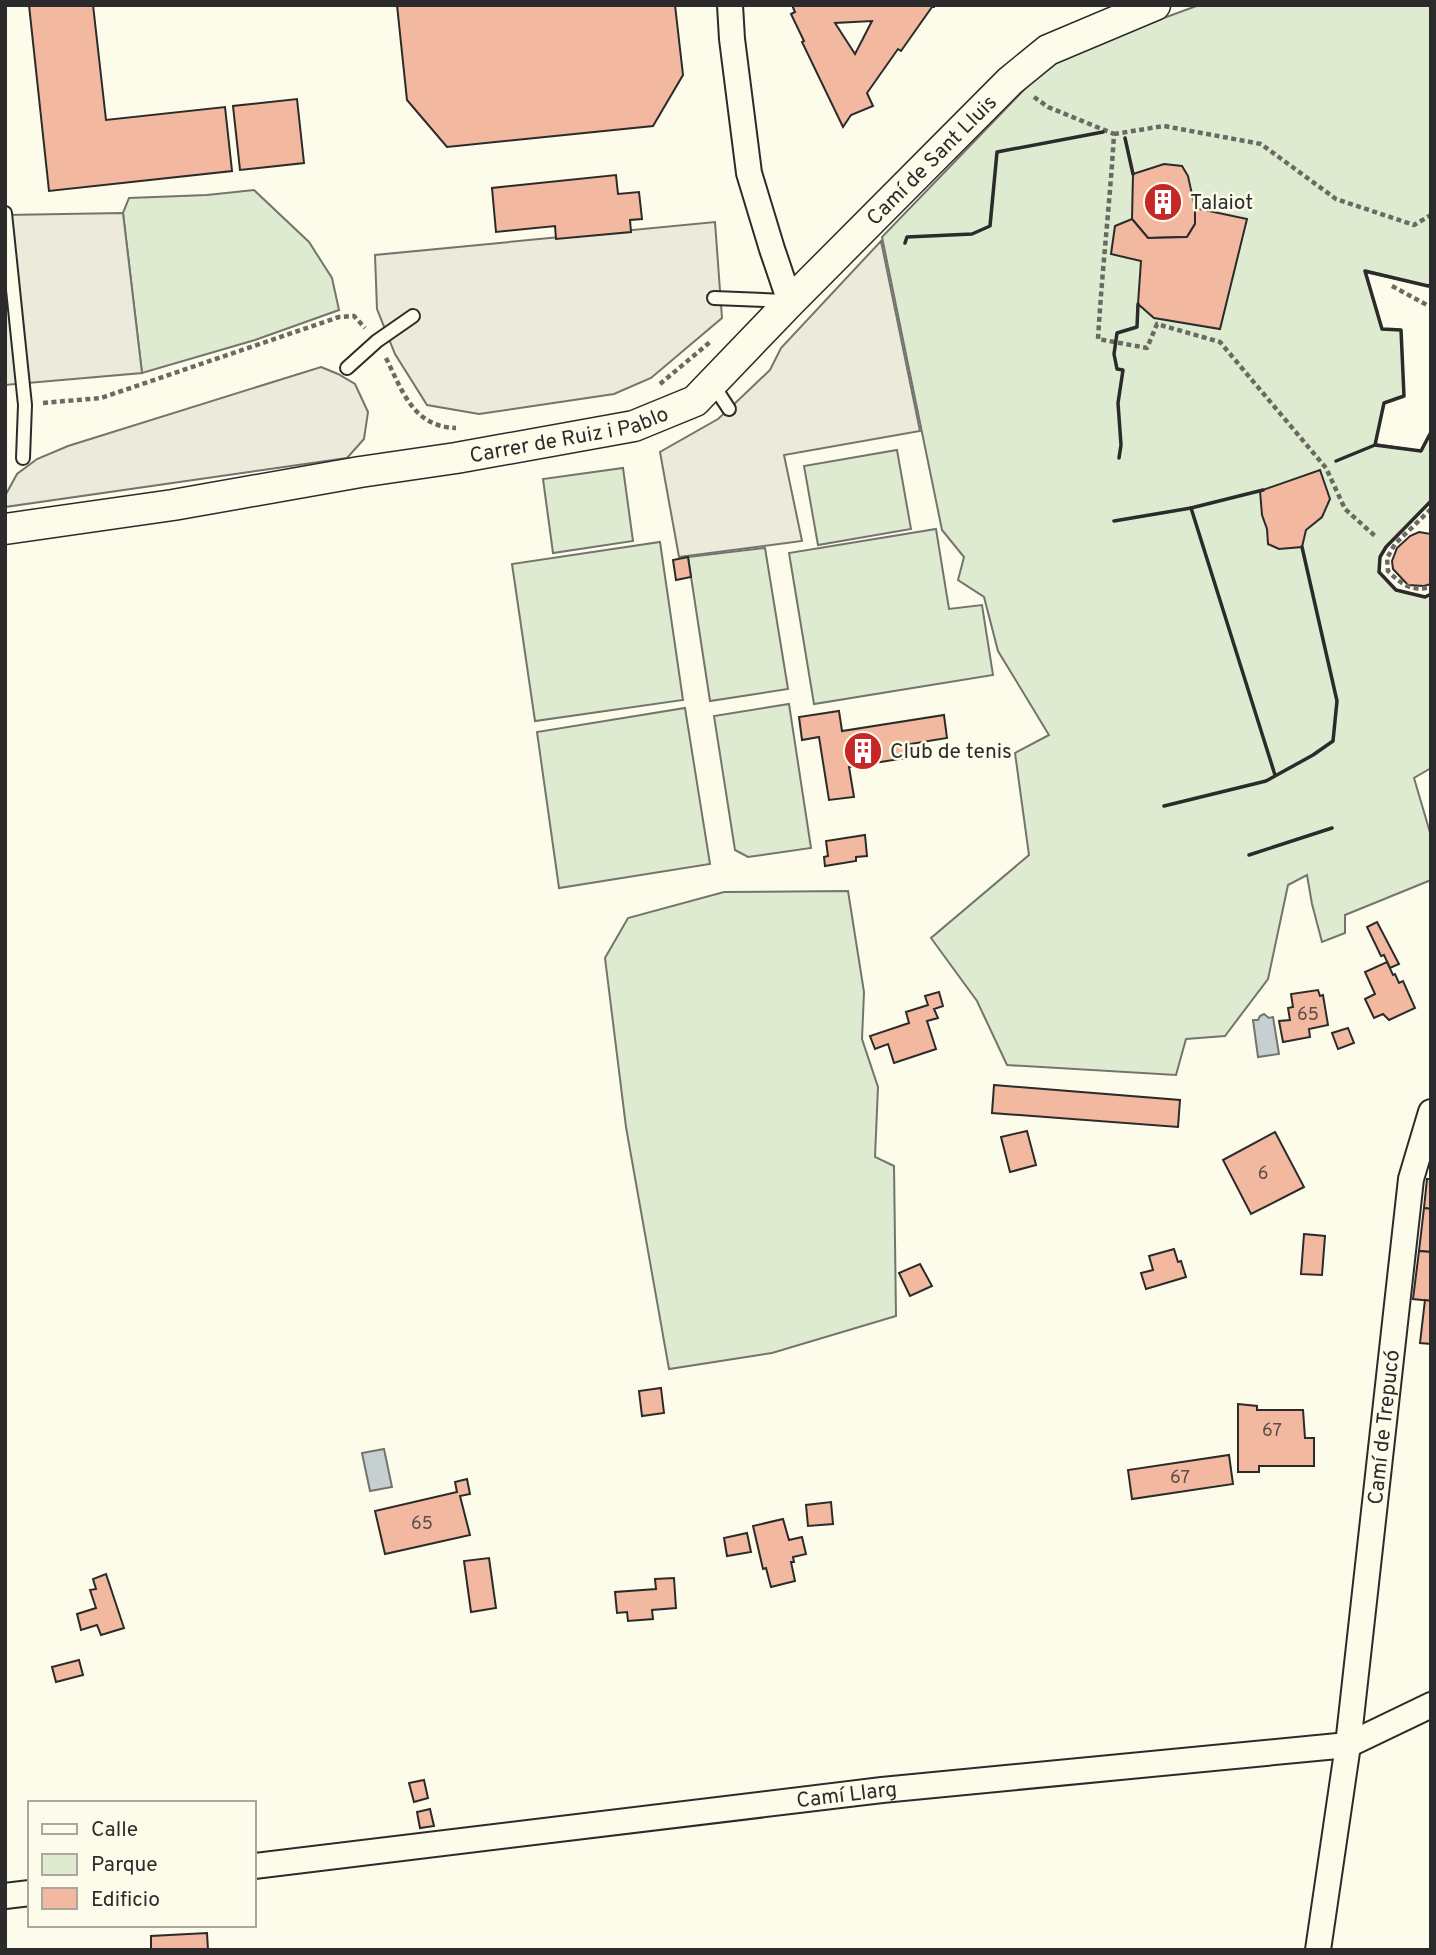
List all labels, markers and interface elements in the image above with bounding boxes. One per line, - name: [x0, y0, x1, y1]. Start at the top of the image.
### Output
- street label: Camí de Sant Lluis: [862, 90, 1003, 232]
- building icon: Talaiot: [1142, 181, 1184, 223]
- place label: Talaiot: [1190, 190, 1253, 217]
- street label: Carrer de Ruiz i Pablo: [468, 401, 673, 470]
- building icon: Club de tenis: [842, 730, 884, 772]
- place label: Club de tenis: [890, 739, 1012, 766]
- house number: 65: [1297, 1004, 1319, 1027]
- house number: 6: [1258, 1163, 1268, 1186]
- street label: Camí de Trepucó: [1363, 1348, 1407, 1506]
- house number: 67: [1262, 1420, 1282, 1443]
- house number: 67: [1170, 1467, 1190, 1490]
- house number: 65: [411, 1513, 433, 1536]
- street label: Camí Llarg: [795, 1777, 898, 1815]
- legend: [28, 1801, 256, 1927]
- text: Calle: [91, 1817, 138, 1844]
- text: Parque: [91, 1852, 158, 1879]
- text: Edificio: [91, 1887, 160, 1914]

